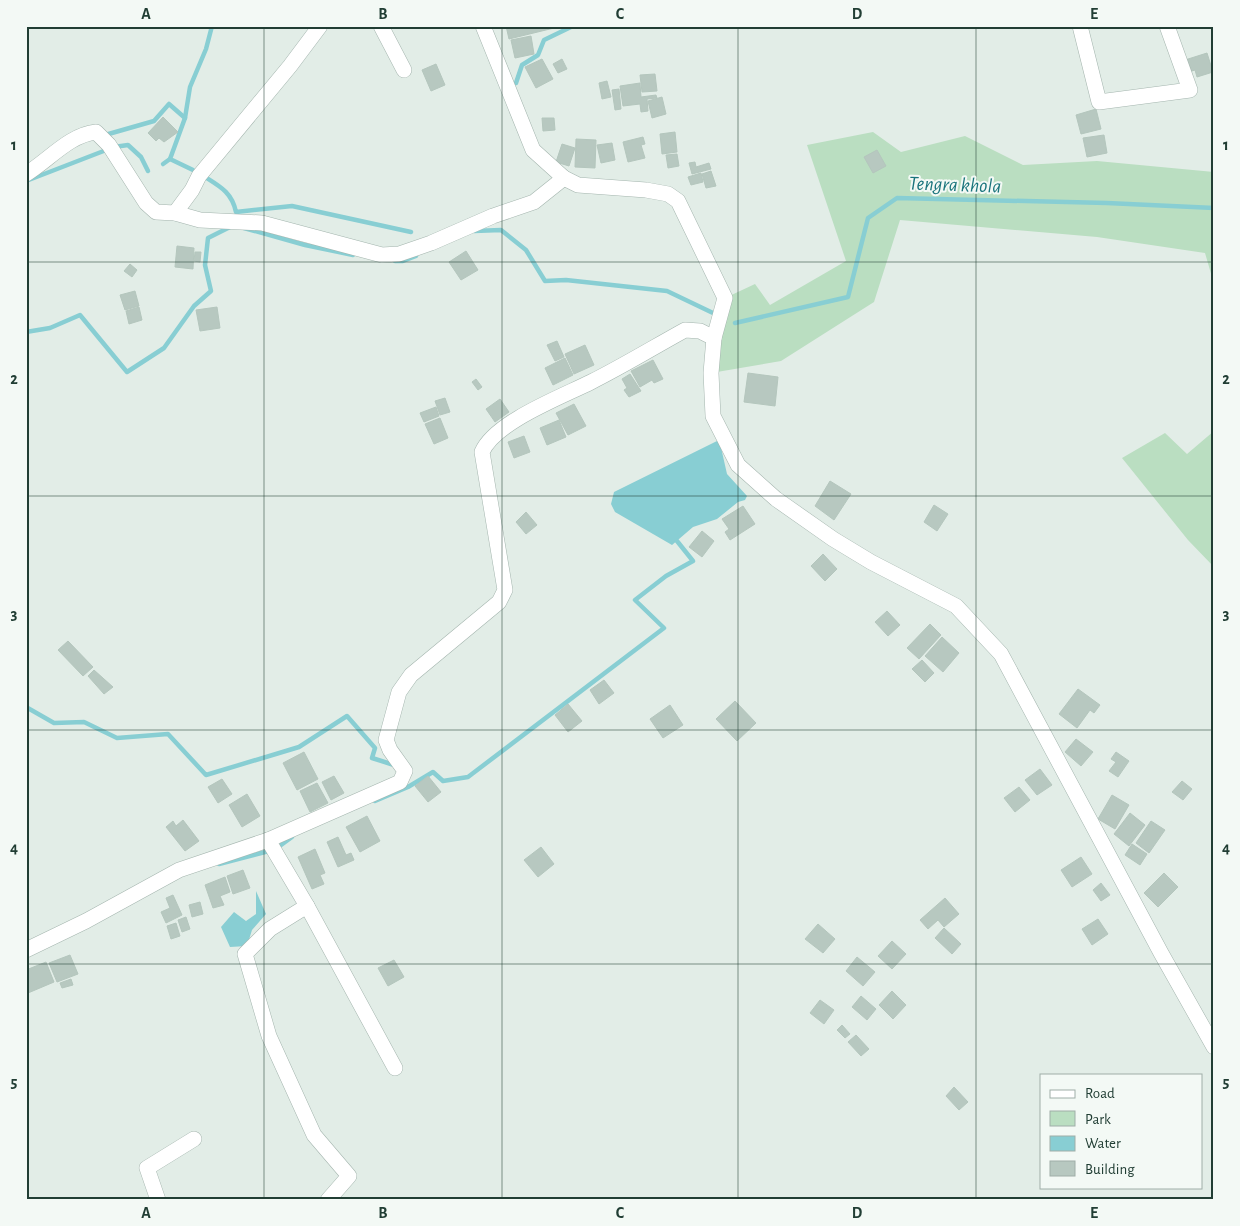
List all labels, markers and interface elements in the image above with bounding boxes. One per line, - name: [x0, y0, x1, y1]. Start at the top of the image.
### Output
- text: A: [141, 6, 151, 22]
- text: B: [378, 6, 388, 22]
- text: C: [616, 6, 625, 22]
- text: D: [852, 6, 863, 22]
- text: E: [1090, 6, 1098, 22]
- text: 1: [11, 137, 17, 153]
- text: 1: [1223, 137, 1229, 153]
- water label: Tengra khola: [908, 173, 1002, 197]
- text: 2: [10, 371, 18, 387]
- text: 2: [1222, 371, 1230, 387]
- text: 3: [11, 606, 18, 622]
- text: 3: [1223, 606, 1230, 622]
- text: 4: [10, 840, 18, 856]
- text: 4: [1222, 840, 1230, 856]
- text: 5: [11, 1074, 18, 1090]
- legend: [1040, 1074, 1202, 1188]
- text: 5: [1223, 1074, 1230, 1090]
- text: Road: [1085, 1086, 1115, 1101]
- text: Park: [1085, 1112, 1111, 1127]
- text: Water: [1085, 1136, 1121, 1151]
- text: Building: [1085, 1162, 1135, 1177]
- text: A: [141, 1205, 151, 1221]
- text: B: [378, 1205, 388, 1221]
- text: C: [616, 1205, 625, 1221]
- text: D: [852, 1205, 863, 1221]
- text: E: [1090, 1205, 1098, 1221]

